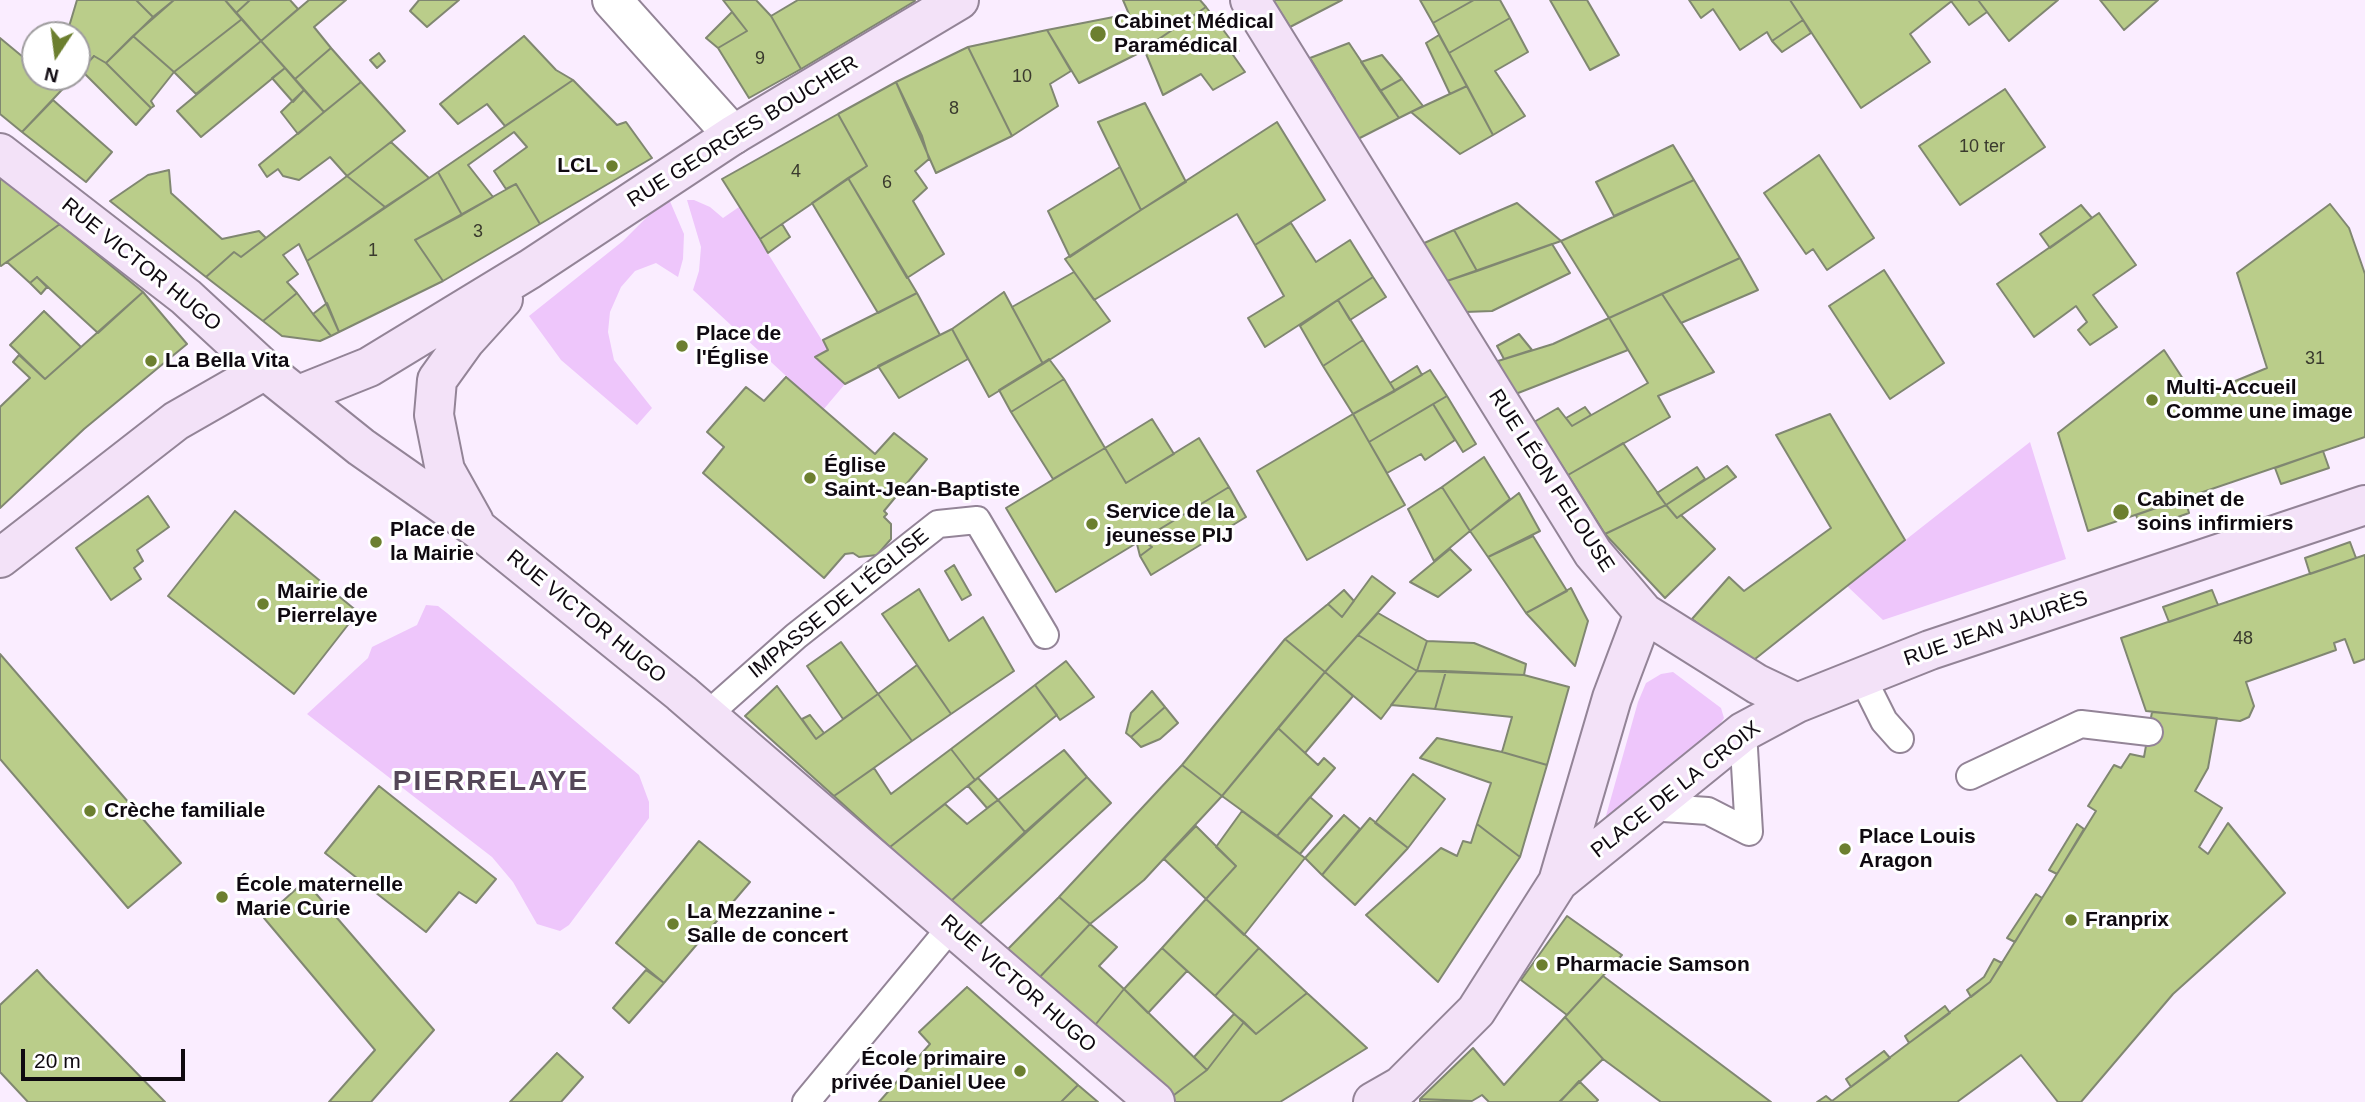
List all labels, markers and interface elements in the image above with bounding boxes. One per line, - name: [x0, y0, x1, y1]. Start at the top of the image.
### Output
- place label: Cabinet Médical Paramédical: [1114, 9, 1274, 59]
- north arrow: [21, 21, 91, 91]
- marker: Cabinet Médical Paramédical: [1088, 24, 1108, 44]
- house number: 9: [755, 48, 765, 70]
- street label: RUE GEORGES BOUCHER: [623, 51, 863, 213]
- text: N: [43, 63, 61, 87]
- house number: 10: [1012, 66, 1032, 88]
- house number: 8: [949, 98, 959, 120]
- house number: 10 ter: [1959, 136, 2005, 158]
- place label: LCL: [557, 153, 598, 179]
- marker: LCL: [604, 158, 620, 174]
- house number: 4: [791, 161, 801, 183]
- house number: 6: [882, 172, 892, 194]
- street label: RUE VICTOR HUGO: [56, 193, 226, 337]
- house number: 3: [473, 221, 483, 243]
- house number: 1: [368, 240, 378, 262]
- place label: Place de l'Église: [696, 321, 781, 371]
- marker: Place de l'Église: [674, 338, 690, 354]
- place label: La Bella Vita: [165, 348, 290, 374]
- house number: 31: [2305, 348, 2325, 370]
- marker: La Bella Vita: [143, 353, 159, 369]
- place label: Multi-Accueil Comme une image: [2166, 375, 2353, 425]
- street label: RUE LÉON PELOUSE: [1483, 385, 1619, 577]
- marker: Multi-Accueil Comme une image: [2144, 392, 2160, 408]
- place label: Église Saint-Jean-Baptiste: [824, 453, 1020, 503]
- marker: Église Saint-Jean-Baptiste: [802, 470, 818, 486]
- place label: Cabinet de soins infirmiers: [2137, 487, 2293, 537]
- place label: Service de la jeunesse PIJ: [1106, 499, 1234, 549]
- marker: Cabinet de soins infirmiers: [2111, 502, 2131, 522]
- marker: Service de la jeunesse PIJ: [1084, 516, 1100, 532]
- place label: Place de la Mairie: [390, 517, 475, 567]
- street label: IMPASSE DE L'ÉGLISE: [744, 524, 934, 684]
- marker: Place de la Mairie: [368, 534, 384, 550]
- street label: RUE VICTOR HUGO: [501, 545, 671, 689]
- place label: Mairie de Pierrelaye: [277, 579, 377, 629]
- street label: RUE JEAN JAURÈS: [1901, 586, 2091, 672]
- marker: Mairie de Pierrelaye: [255, 596, 271, 612]
- house number: 48: [2233, 628, 2253, 650]
- street label: PLACE DE LA CROIX: [1586, 716, 1766, 864]
- district label: PIERRELAYE: [394, 765, 588, 799]
- place label: Crèche familiale: [104, 798, 265, 824]
- marker: Crèche familiale: [82, 803, 98, 819]
- place label: Place Louis Aragon: [1859, 824, 1976, 874]
- marker: Place Louis Aragon: [1837, 841, 1853, 857]
- place label: École maternelle Marie Curie: [236, 872, 403, 922]
- marker: École maternelle Marie Curie: [214, 889, 230, 905]
- place label: La Mezzanine - Salle de concert: [687, 899, 848, 949]
- place label: Franprix: [2085, 907, 2169, 933]
- street label: RUE VICTOR HUGO: [935, 910, 1101, 1058]
- marker: Franprix: [2063, 912, 2079, 928]
- marker: La Mezzanine - Salle de concert: [665, 916, 681, 932]
- place label: Pharmacie Samson: [1556, 952, 1750, 978]
- marker: Pharmacie Samson: [1534, 957, 1550, 973]
- scale bar: [24, 1036, 189, 1080]
- place label: École primaire privée Daniel Uee: [831, 1046, 1006, 1096]
- text: 20 m: [34, 1049, 81, 1072]
- marker: École primaire privée Daniel Uee: [1012, 1063, 1028, 1079]

